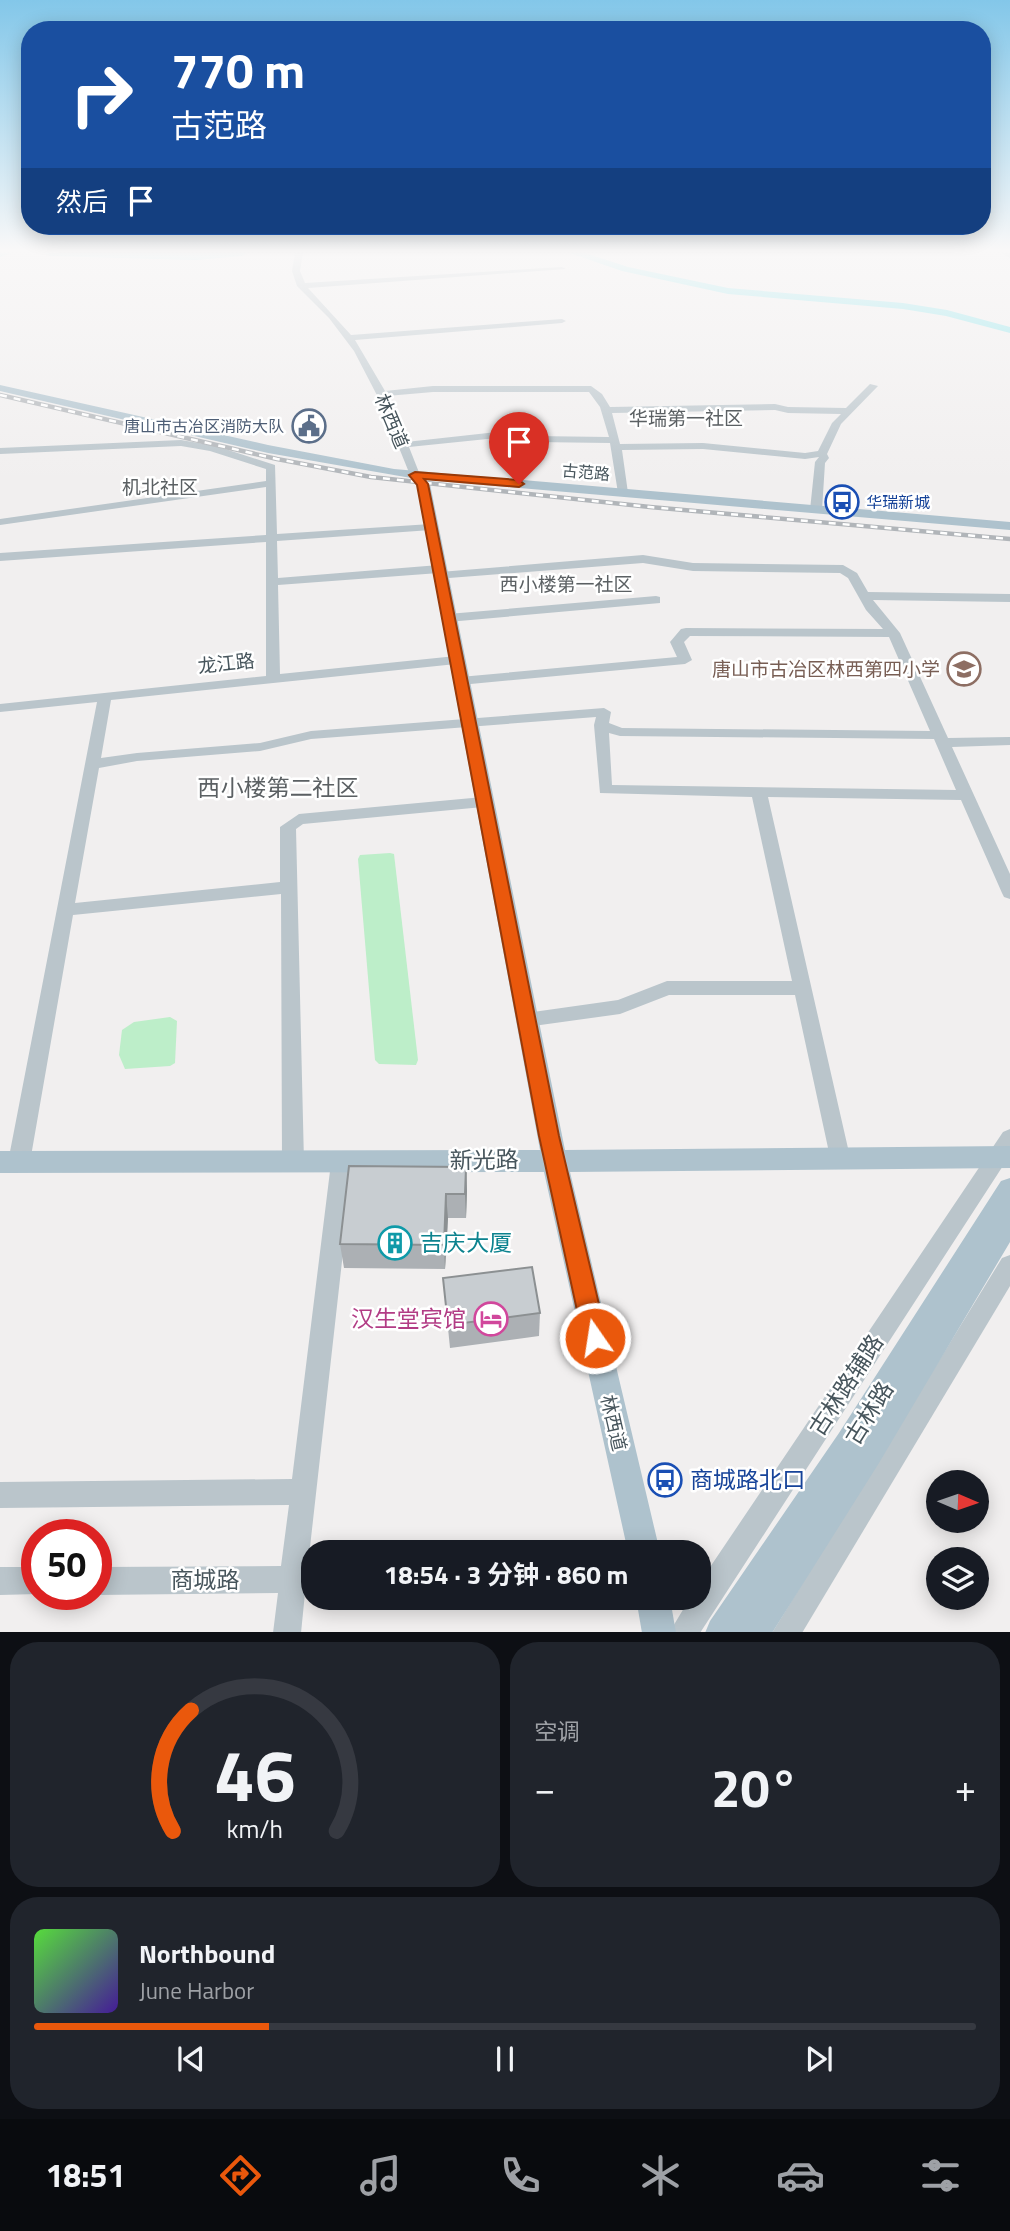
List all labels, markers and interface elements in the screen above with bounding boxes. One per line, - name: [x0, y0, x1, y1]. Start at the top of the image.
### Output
- text: 770 m: [171, 32, 305, 107]
- icon: right: [56, 49, 147, 140]
- text: 古范路: [171, 101, 267, 149]
- text: 然后: [56, 182, 108, 221]
- icon: arrive: [122, 182, 160, 220]
- street label: 林西道: [368, 389, 417, 453]
- district label: 华瑞第一社区: [629, 403, 743, 432]
- public building icon: 唐山市古冶区消防大队: [290, 407, 328, 445]
- pin: [489, 412, 549, 484]
- place label: 唐山市古冶区消防大队: [124, 414, 284, 438]
- icon: arrive: [500, 423, 538, 461]
- street label: 古范路: [561, 458, 611, 486]
- district label: 机北社区: [122, 472, 198, 501]
- bus stop icon: 华瑞新城: [823, 483, 861, 521]
- place label: 华瑞新城: [866, 490, 930, 514]
- district label: 西小楼第一社区: [499, 569, 633, 598]
- street label: 龙江路: [196, 645, 256, 680]
- school or university icon: 唐山市古冶区林西第四小学: [945, 650, 983, 688]
- place label: 唐山市古冶区林西第四小学: [712, 654, 940, 683]
- district label: 西小楼第二社区: [198, 770, 359, 805]
- street label: 新光路: [449, 1141, 519, 1178]
- building icon: 吉庆大厦: [376, 1224, 414, 1262]
- place label: 吉庆大厦: [420, 1225, 512, 1260]
- hotel icon: 汉生堂宾馆: [472, 1300, 510, 1338]
- place label: 汉生堂宾馆: [351, 1301, 466, 1336]
- position arrow: [558, 1301, 632, 1375]
- street label: 古林路辅路: [803, 1329, 889, 1441]
- street label: 古林路: [839, 1376, 899, 1450]
- street label: 林西道: [594, 1392, 635, 1454]
- bus stop icon: 商城路北口: [646, 1461, 684, 1499]
- place label: 商城路北口: [690, 1462, 805, 1497]
- north arrow: [926, 1470, 989, 1533]
- map controls: [926, 1470, 989, 1610]
- speed limit sign: 50: [21, 1519, 112, 1610]
- button: layers: [926, 1547, 989, 1610]
- text: 18:54 · 3 分钟 · 860 m: [384, 1555, 628, 1594]
- street label: 商城路: [171, 1562, 240, 1597]
- text: 空调: [534, 1714, 580, 1749]
- text: 46: [214, 1719, 296, 1829]
- text: 20°: [711, 1748, 799, 1827]
- text: −: [534, 1759, 555, 1817]
- text: +: [955, 1759, 976, 1817]
- text: km/h: [227, 1809, 283, 1847]
- text: Northbound: [139, 1934, 275, 1973]
- text: June Harbor: [139, 1973, 254, 2008]
- icon: previous: [172, 2040, 210, 2078]
- icon: pause: [486, 2040, 524, 2078]
- icon: next: [800, 2040, 838, 2078]
- text: 18:51: [45, 2151, 125, 2199]
- icon: directions: [216, 2151, 265, 2200]
- icon: music: [356, 2151, 405, 2200]
- icon: phone: [496, 2151, 545, 2200]
- icon: climate: [636, 2151, 685, 2200]
- icon: car: [776, 2151, 825, 2200]
- icon: filters: [916, 2151, 965, 2200]

